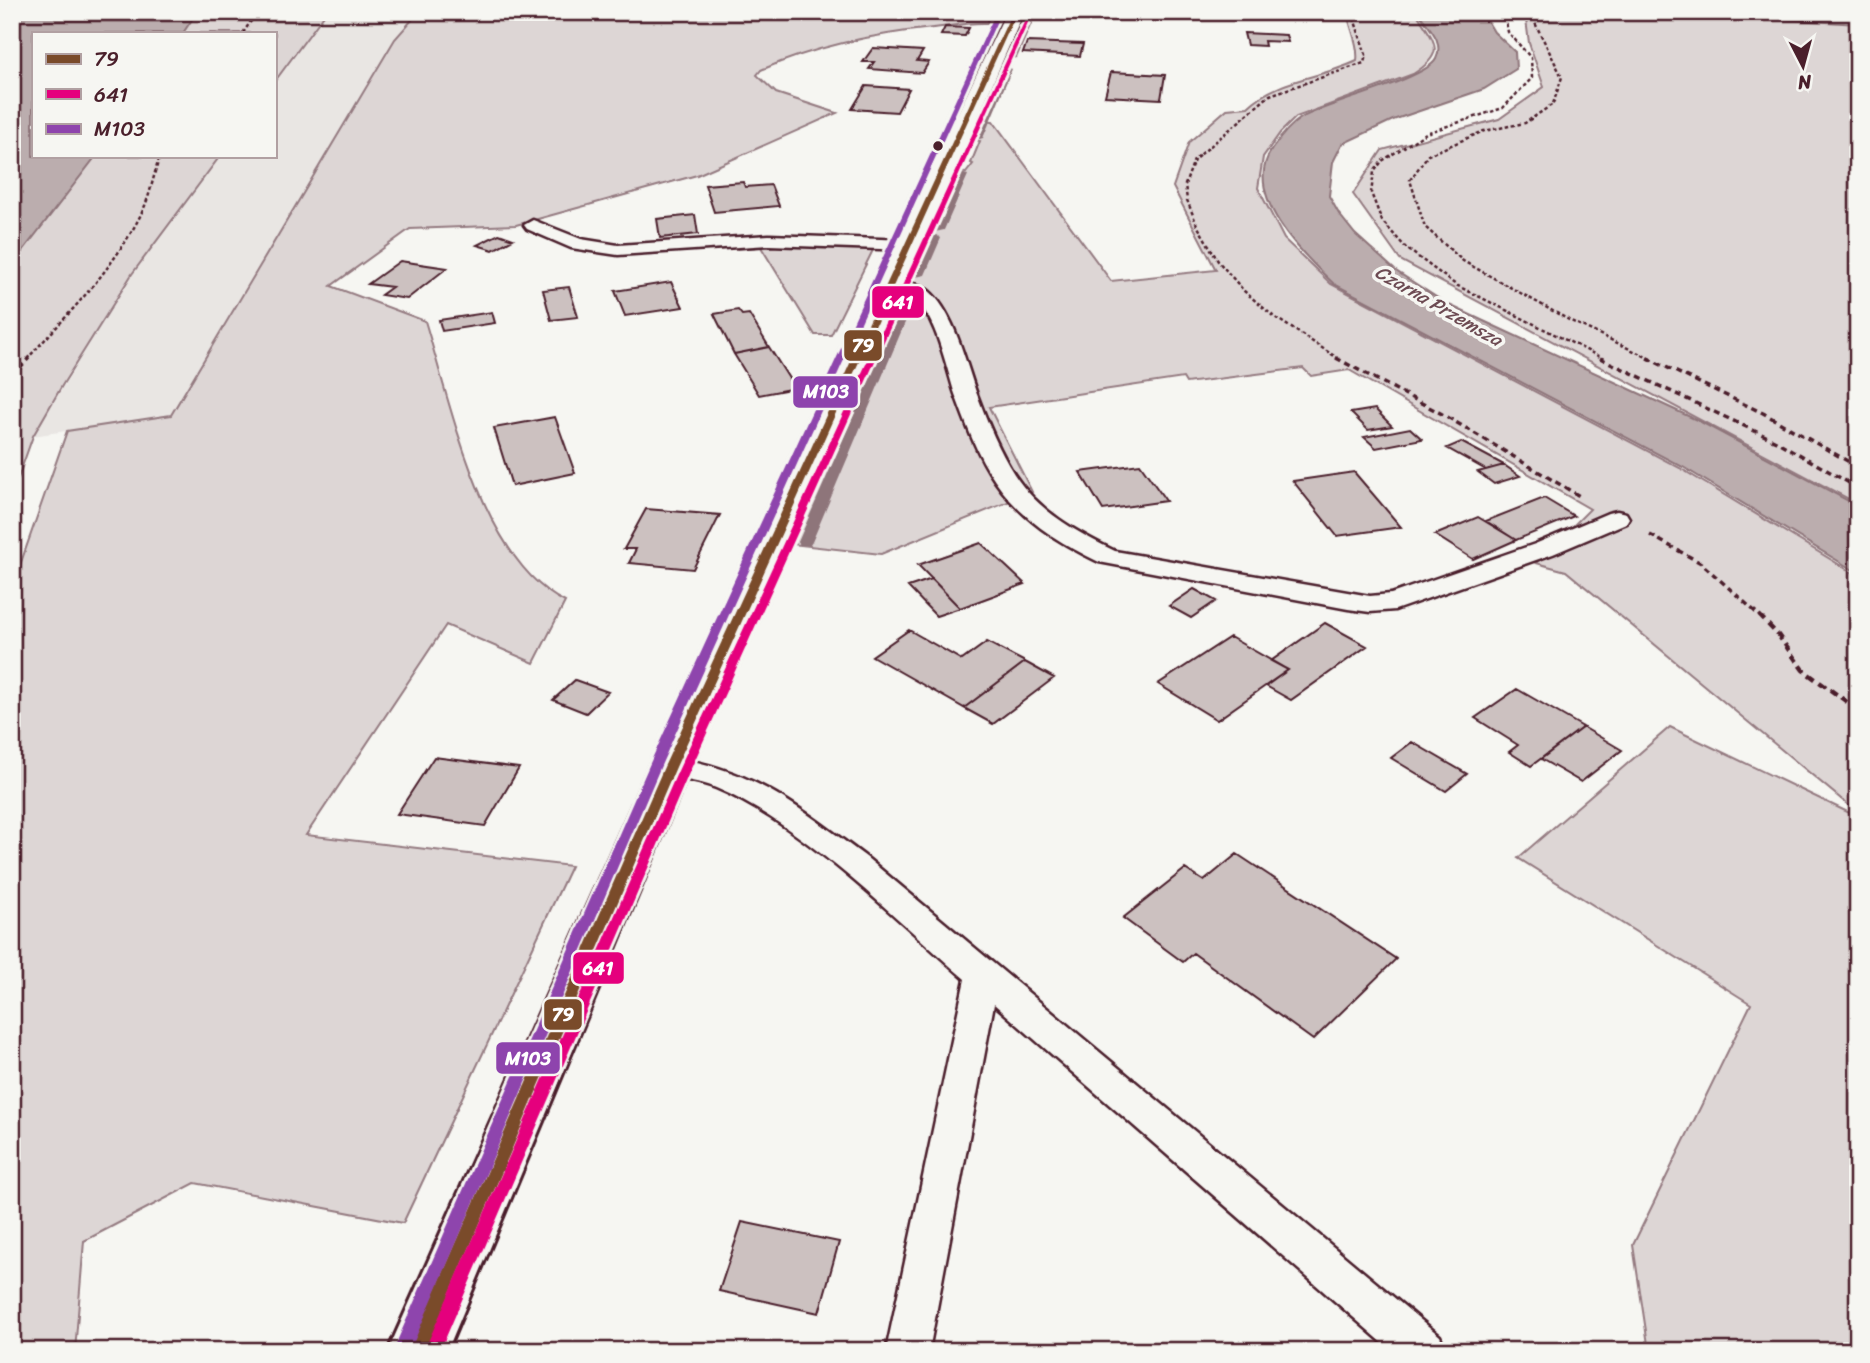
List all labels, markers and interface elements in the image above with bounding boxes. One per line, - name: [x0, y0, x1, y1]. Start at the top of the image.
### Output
- legend: [32, 32, 276, 158]
- north arrow: [1769, 32, 1839, 102]
- text: 79: [94, 40, 119, 78]
- text: N: [1796, 65, 1814, 100]
- text: 641: [94, 76, 128, 114]
- text: M103: [94, 110, 145, 148]
- unlabelled marker: [931, 139, 945, 153]
- water label: Czarna Przemsza: [1369, 256, 1510, 356]
- line badge: 641: [871, 285, 925, 319]
- text: 641: [882, 286, 913, 319]
- line badge: 79: [843, 329, 883, 362]
- text: 79: [852, 329, 875, 362]
- line badge: M103: [792, 375, 859, 409]
- text: M103: [802, 375, 850, 408]
- line badge: 641: [572, 951, 625, 985]
- text: 641: [582, 952, 613, 985]
- line badge: 79: [543, 998, 583, 1031]
- text: 79: [552, 998, 575, 1031]
- line badge: M103: [495, 1041, 561, 1075]
- text: M103: [504, 1042, 552, 1075]

